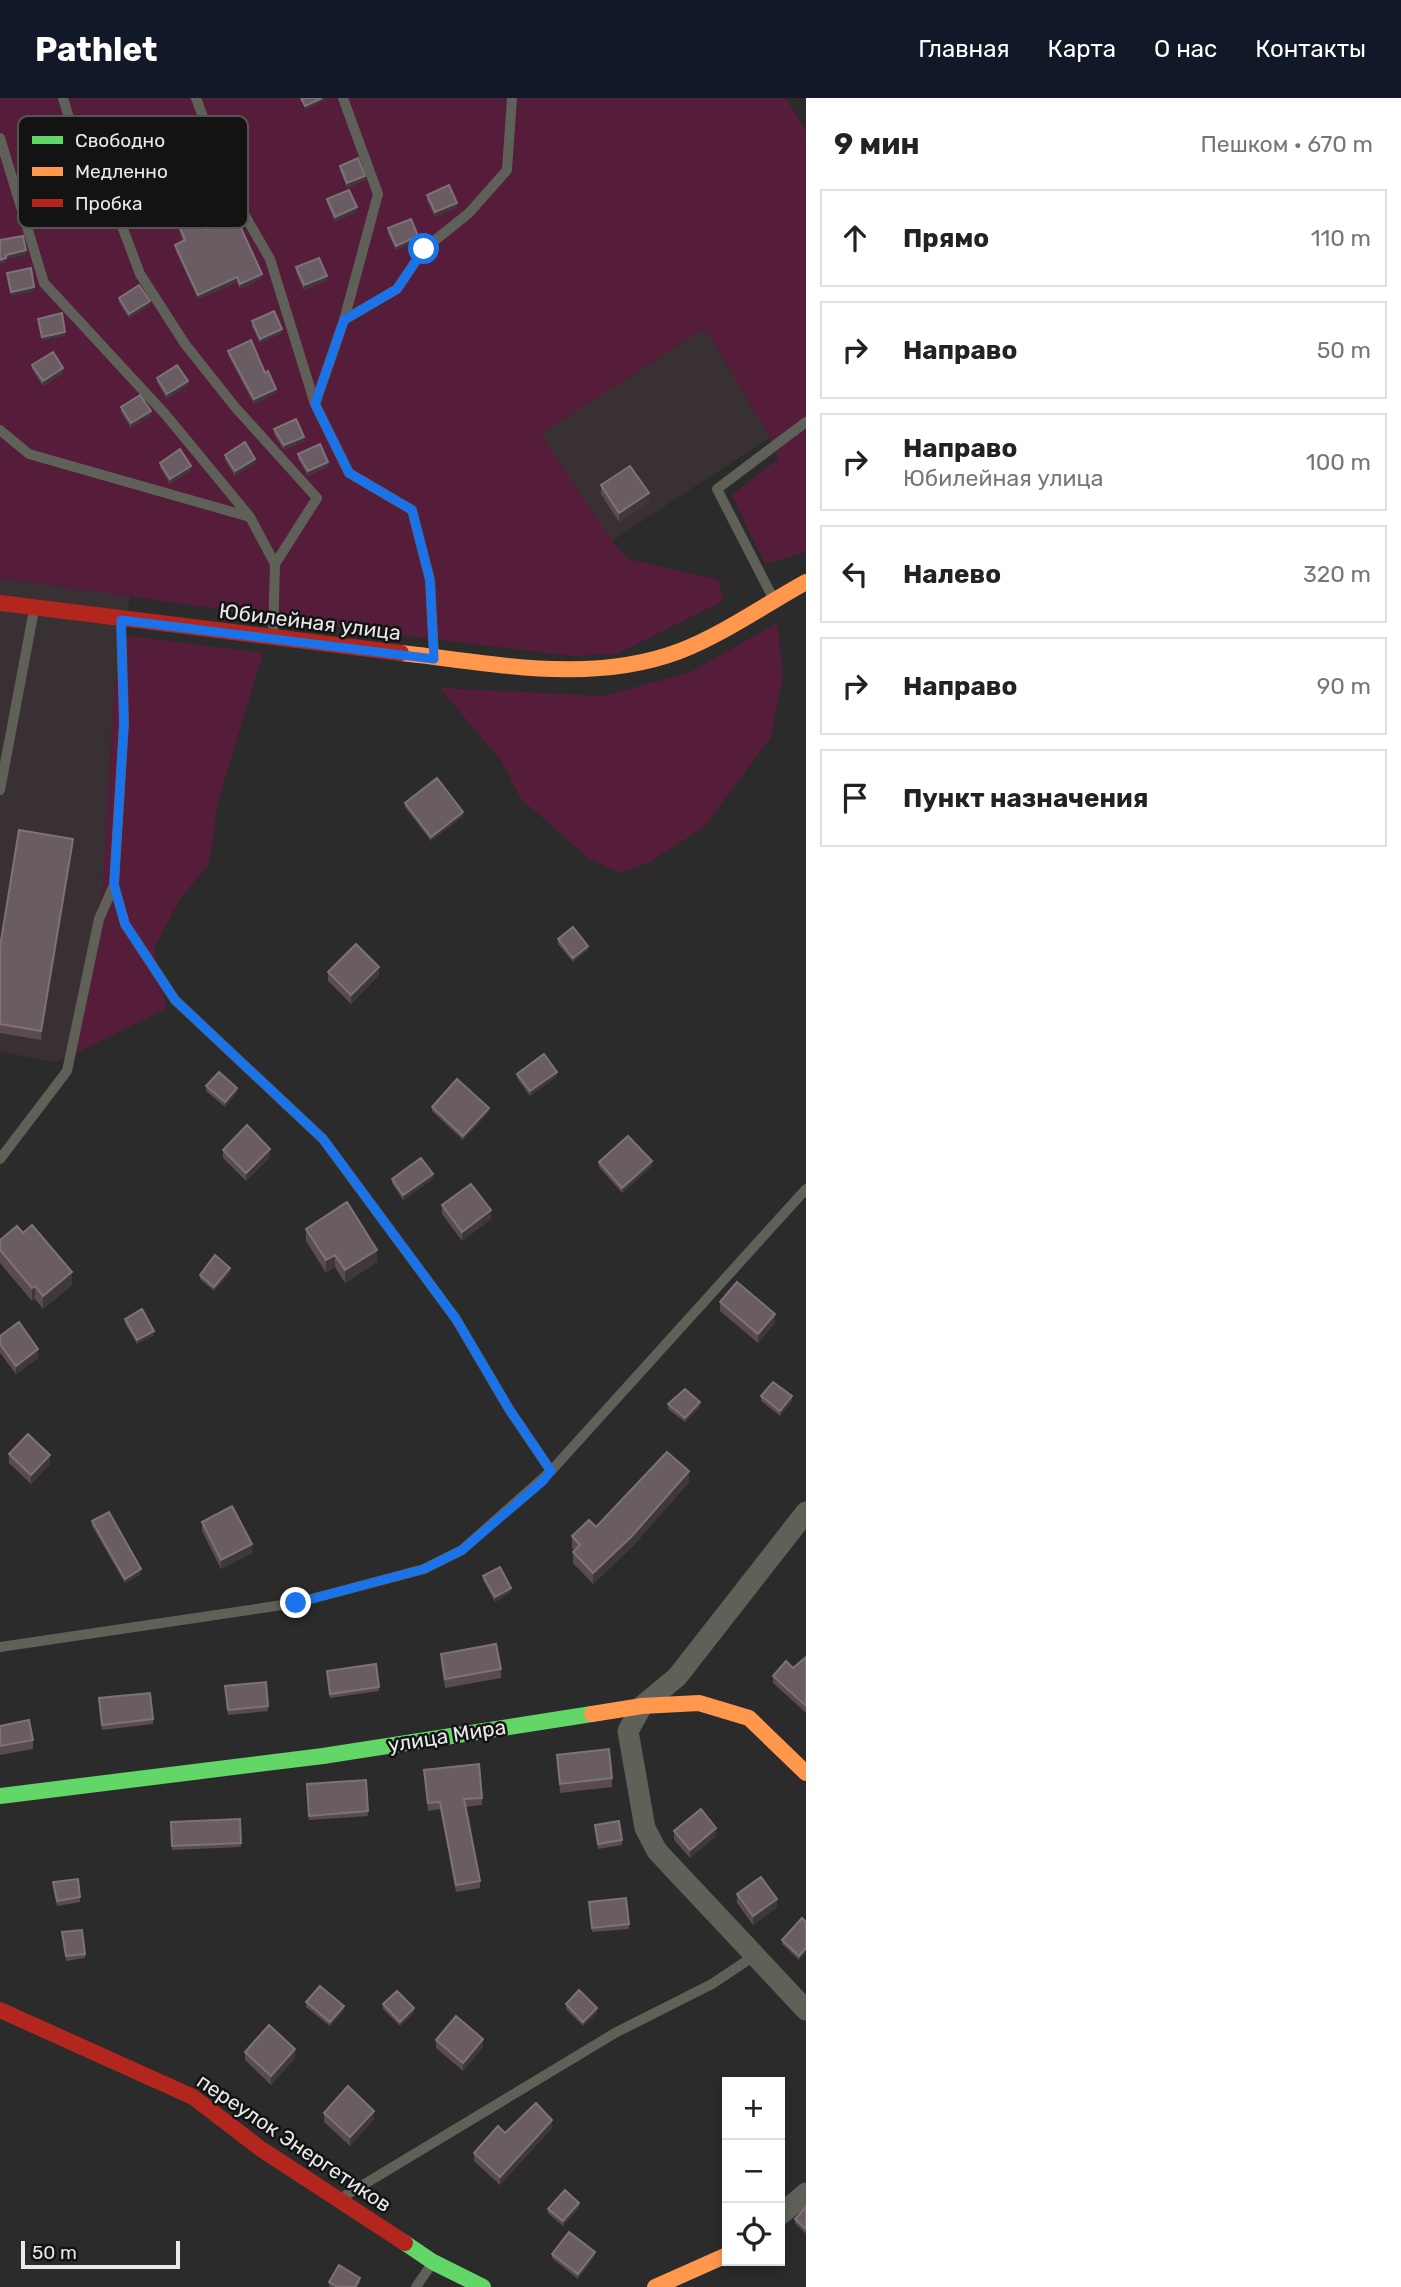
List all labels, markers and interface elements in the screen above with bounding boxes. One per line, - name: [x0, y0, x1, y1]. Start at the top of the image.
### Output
- text: Pathlet: [35, 30, 158, 69]
- text: Главная: [918, 35, 1010, 63]
- text: Карта: [1048, 35, 1116, 63]
- text: О нас: [1154, 35, 1217, 63]
- text: Контакты: [1255, 35, 1366, 63]
- legend: [18, 116, 248, 228]
- text: 9 мин: [834, 126, 920, 162]
- text: Свободно: [75, 129, 165, 152]
- text: Пешком · 670 m: [1200, 130, 1373, 158]
- text: Медленно: [75, 160, 168, 183]
- text: Пробка: [75, 192, 143, 215]
- icon: ahead: [836, 219, 874, 257]
- text: Прямо: [903, 223, 989, 254]
- text: 110 m: [1311, 224, 1371, 252]
- route start: [408, 233, 439, 264]
- icon: right: [836, 331, 874, 369]
- text: Направо: [903, 335, 1017, 366]
- text: 50 m: [1317, 336, 1371, 364]
- text: Направо: [903, 433, 1017, 464]
- icon: right: [836, 443, 874, 481]
- text: 100 m: [1306, 448, 1371, 476]
- text: Юбилейная улица: [903, 464, 1104, 492]
- icon: left: [836, 555, 874, 593]
- text: Налево: [903, 559, 1001, 590]
- text: 320 m: [1303, 560, 1371, 588]
- street label: Юбилейная улица: [218, 598, 402, 645]
- icon: right: [836, 667, 874, 705]
- text: Направо: [903, 671, 1017, 702]
- text: 90 m: [1317, 672, 1371, 700]
- icon: arrive: [836, 779, 874, 817]
- text: Пункт назначения: [903, 783, 1148, 814]
- route end: [280, 1587, 311, 1618]
- street label: улица Мира: [386, 1714, 508, 1757]
- street label: переулок Энергетиков: [192, 2068, 396, 2217]
- map controls: [722, 2077, 785, 2266]
- button: +: [722, 2077, 785, 2140]
- button: −: [722, 2140, 785, 2203]
- button: locate: [722, 2203, 785, 2266]
- scale bar: [21, 2238, 180, 2270]
- text: 50 m: [32, 2241, 77, 2264]

